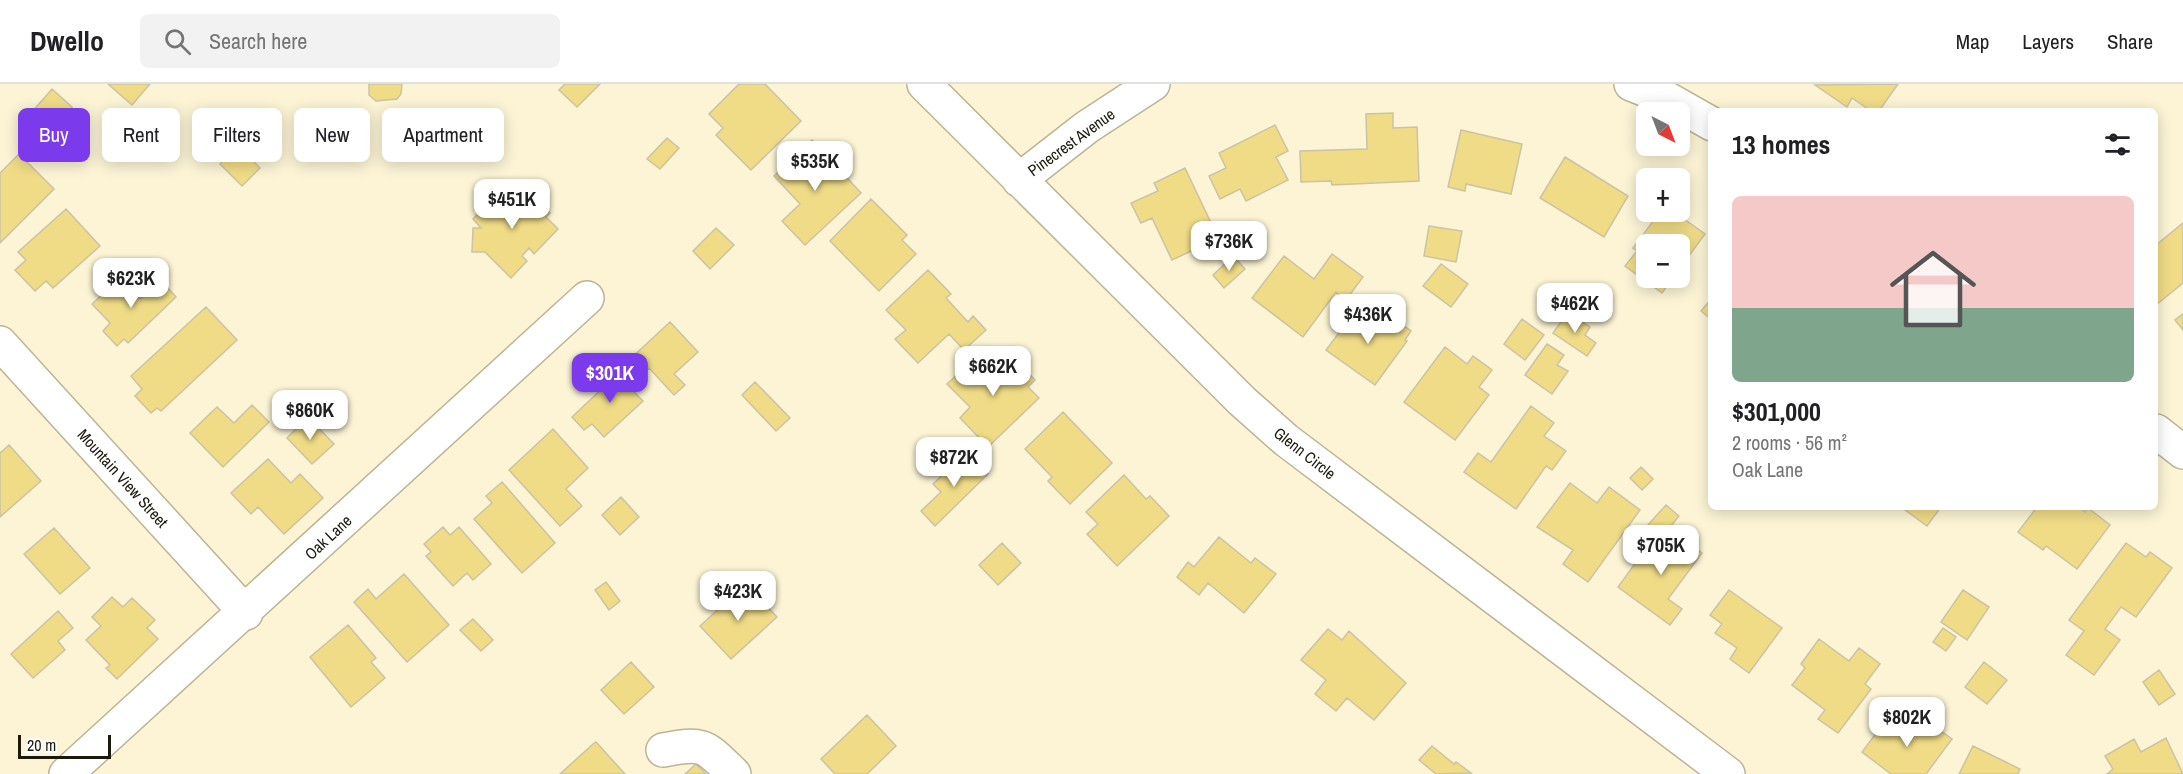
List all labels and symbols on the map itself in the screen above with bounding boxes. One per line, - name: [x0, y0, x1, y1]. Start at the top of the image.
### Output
- north arrow: [1636, 102, 1690, 156]
- street label: Pinecrest Avenue: [1023, 103, 1119, 181]
- pin: $535K: [773, 141, 857, 192]
- pin: $451K: [470, 179, 554, 230]
- pin: $736K: [1187, 221, 1271, 272]
- pin: $623K: [89, 258, 173, 309]
- pin: $462K: [1533, 283, 1617, 334]
- pin: $436K: [1326, 294, 1410, 345]
- pin: $662K: [951, 346, 1035, 397]
- pin: $301K: [568, 353, 652, 404]
- pin: $860K: [268, 390, 352, 441]
- street label: Glenn Circle: [1269, 422, 1341, 484]
- street label: Mountain View Street: [73, 424, 174, 532]
- pin: $872K: [912, 437, 996, 488]
- street label: Oak Lane: [300, 510, 356, 564]
- pin: $705K: [1619, 525, 1703, 576]
- pin: $423K: [696, 571, 780, 622]
- pin: $802K: [1865, 697, 1949, 748]
- scale bar: [18, 732, 111, 760]

